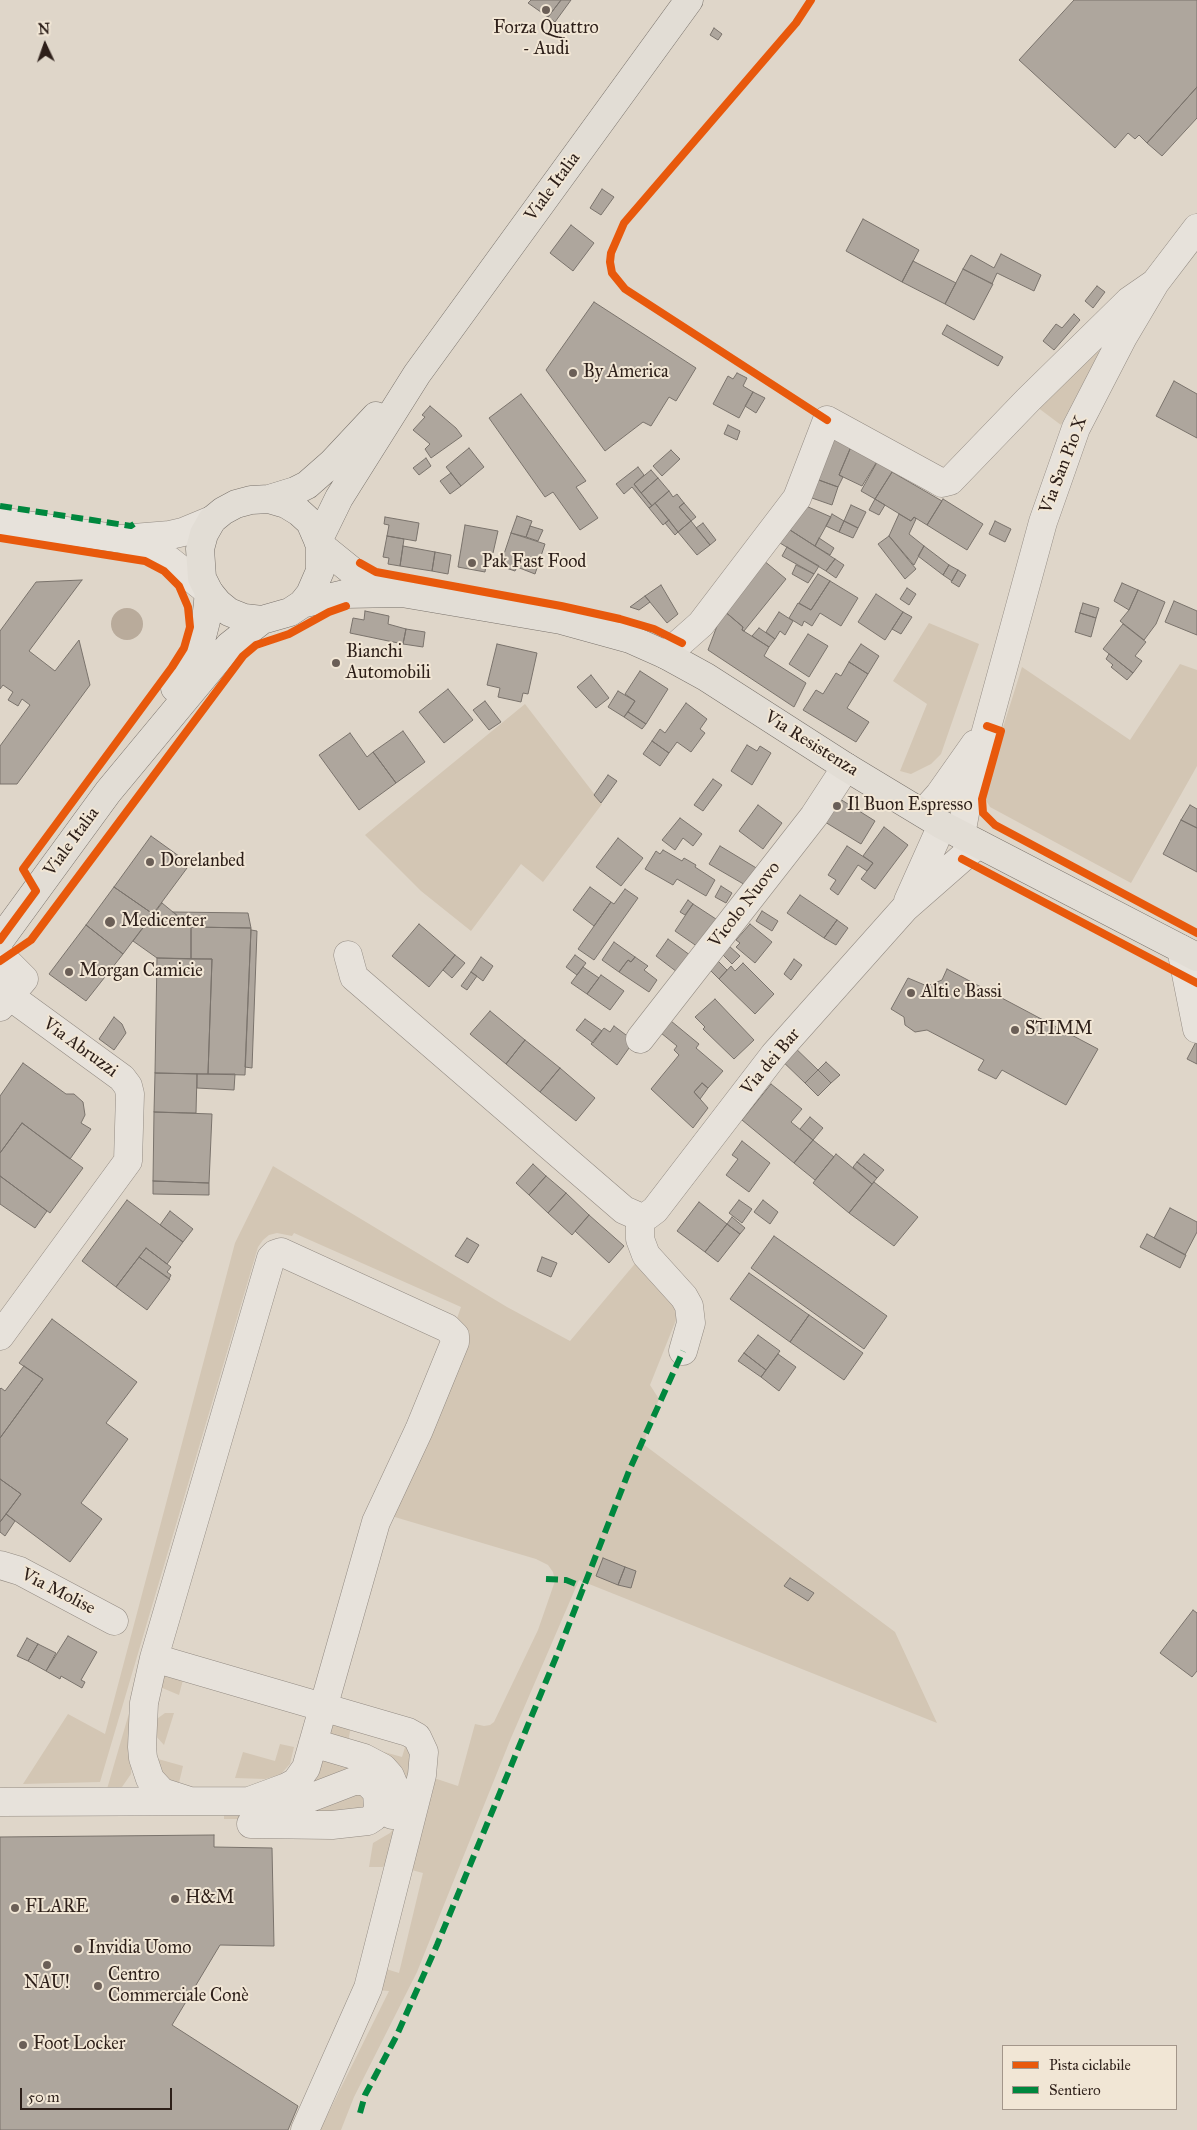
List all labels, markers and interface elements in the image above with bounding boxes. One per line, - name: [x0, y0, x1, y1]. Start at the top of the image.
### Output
- marker: Forza Quattro - Audi: [540, 4, 552, 16]
- place label: Forza Quattro - Audi: [493, 18, 599, 60]
- north arrow: [20, 20, 70, 70]
- text: N: [38, 21, 51, 38]
- street label: Viale Italia: [521, 148, 585, 226]
- place label: By America: [583, 362, 669, 384]
- marker: By America: [567, 367, 579, 379]
- street label: Via San Pio X: [1036, 413, 1092, 517]
- place label: Pak Fast Food: [482, 552, 586, 574]
- marker: Pak Fast Food: [466, 557, 478, 569]
- place label: Bianchi Automobili: [346, 642, 431, 684]
- marker: Bianchi Automobili: [330, 657, 342, 669]
- street label: Via Resistenza: [760, 707, 862, 781]
- place label: Il Buon Espresso: [847, 795, 973, 817]
- marker: Il Buon Espresso: [831, 800, 843, 812]
- street label: Viale Italia: [40, 803, 104, 881]
- place label: Dorelanbed: [160, 851, 245, 873]
- marker: Dorelanbed: [144, 856, 156, 868]
- street label: Vicolo Nuovo: [705, 858, 785, 952]
- place label: Medicenter: [121, 911, 206, 933]
- marker: Medicenter: [103, 915, 117, 929]
- place label: Morgan Camicie: [79, 961, 203, 983]
- marker: Morgan Camicie: [63, 966, 75, 978]
- place label: Alti e Bassi: [921, 982, 1002, 1004]
- marker: Alti e Bassi: [905, 987, 917, 999]
- street label: Via Abruzzi: [38, 1013, 122, 1083]
- place label: STIMM: [1025, 1019, 1093, 1041]
- street label: Via dei Bar: [737, 1024, 805, 1100]
- marker: STIMM: [1009, 1024, 1021, 1036]
- street label: Via Molise: [17, 1564, 99, 1620]
- place label: H&M: [185, 1888, 234, 1910]
- marker: H&M: [169, 1893, 181, 1905]
- place label: FLARE: [25, 1897, 88, 1919]
- marker: FLARE: [9, 1902, 21, 1914]
- place label: Invidia Uomo: [88, 1938, 191, 1960]
- marker: Invidia Uomo: [72, 1943, 84, 1955]
- marker: NAU!: [41, 1959, 53, 1971]
- place label: Centro Commerciale Conè: [108, 1965, 249, 2008]
- place label: NAU!: [24, 1973, 70, 1995]
- marker: Centro Commerciale Conè: [92, 1980, 104, 1992]
- place label: Foot Locker: [33, 2034, 126, 2056]
- marker: Foot Locker: [17, 2039, 29, 2051]
- legend: [1002, 2045, 1177, 2110]
- text: Pista ciclabile: [1049, 2056, 1131, 2074]
- scale bar: [22, 2078, 175, 2110]
- text: Sentiero: [1049, 2081, 1101, 2099]
- text: 50 m: [28, 2088, 60, 2106]

